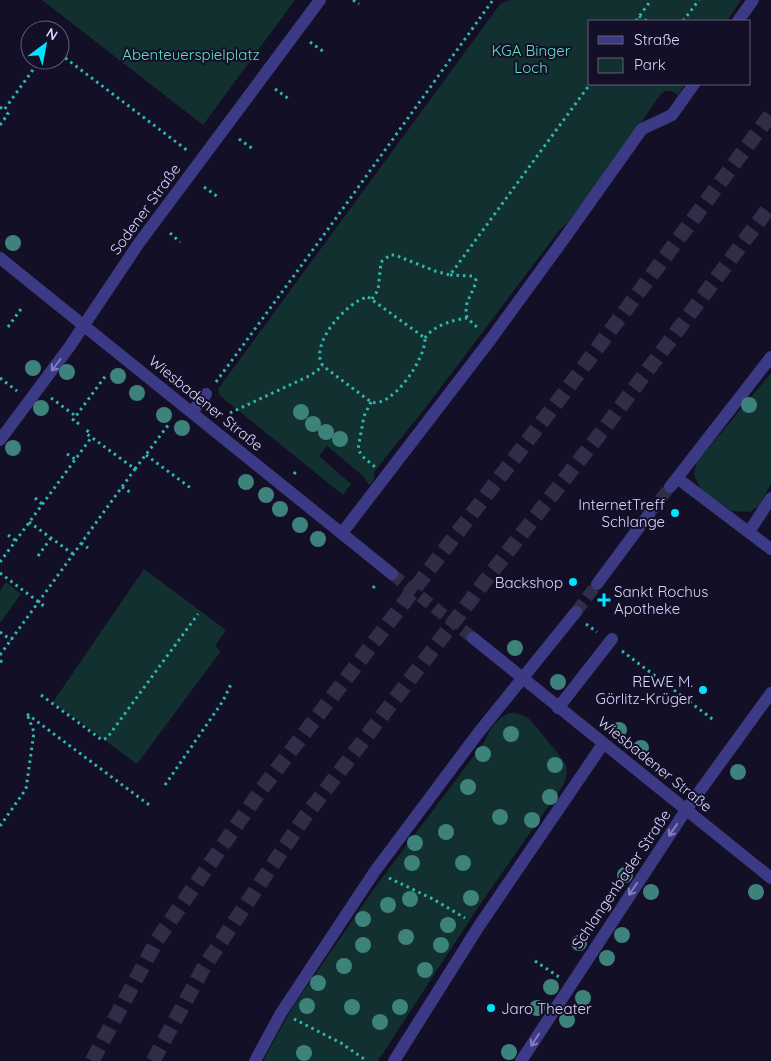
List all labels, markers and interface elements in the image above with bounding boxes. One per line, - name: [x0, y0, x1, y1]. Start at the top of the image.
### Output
- north arrow: [20, 20, 70, 70]
- legend: [588, 20, 751, 85]
- text: N: [43, 24, 61, 44]
- text: Straße: [634, 30, 680, 49]
- park label: KGA Binger Loch: [492, 41, 571, 77]
- park label: Abenteuerspielplatz: [122, 45, 260, 64]
- text: Park: [634, 55, 666, 74]
- street label: Sodener Straße: [106, 160, 184, 258]
- street label: Wiesbadener Straße: [145, 351, 267, 455]
- one-way arrow: [51, 358, 61, 372]
- place label: InternetTreff Schlange: [578, 495, 665, 531]
- marker: InternetTreff Schlange: [669, 507, 681, 519]
- place label: Backshop: [495, 573, 563, 592]
- marker: Backshop: [567, 576, 579, 588]
- place label: Sankt Rochus Apotheke: [614, 582, 708, 618]
- marker: Sankt Rochus Apotheke: [598, 594, 610, 606]
- place label: REWE M. Görlitz-Krüger: [595, 672, 693, 708]
- marker: REWE M. Görlitz-Krüger: [697, 684, 709, 696]
- street label: Wiesbadener Straße: [594, 712, 716, 816]
- street label: Schlangenbader Straße: [567, 806, 675, 952]
- one-way arrow: [668, 822, 678, 836]
- one-way arrow: [628, 882, 638, 896]
- place label: Jaro Theater: [501, 999, 592, 1018]
- marker: Jaro Theater: [485, 1002, 497, 1014]
- one-way arrow: [529, 1032, 539, 1046]

